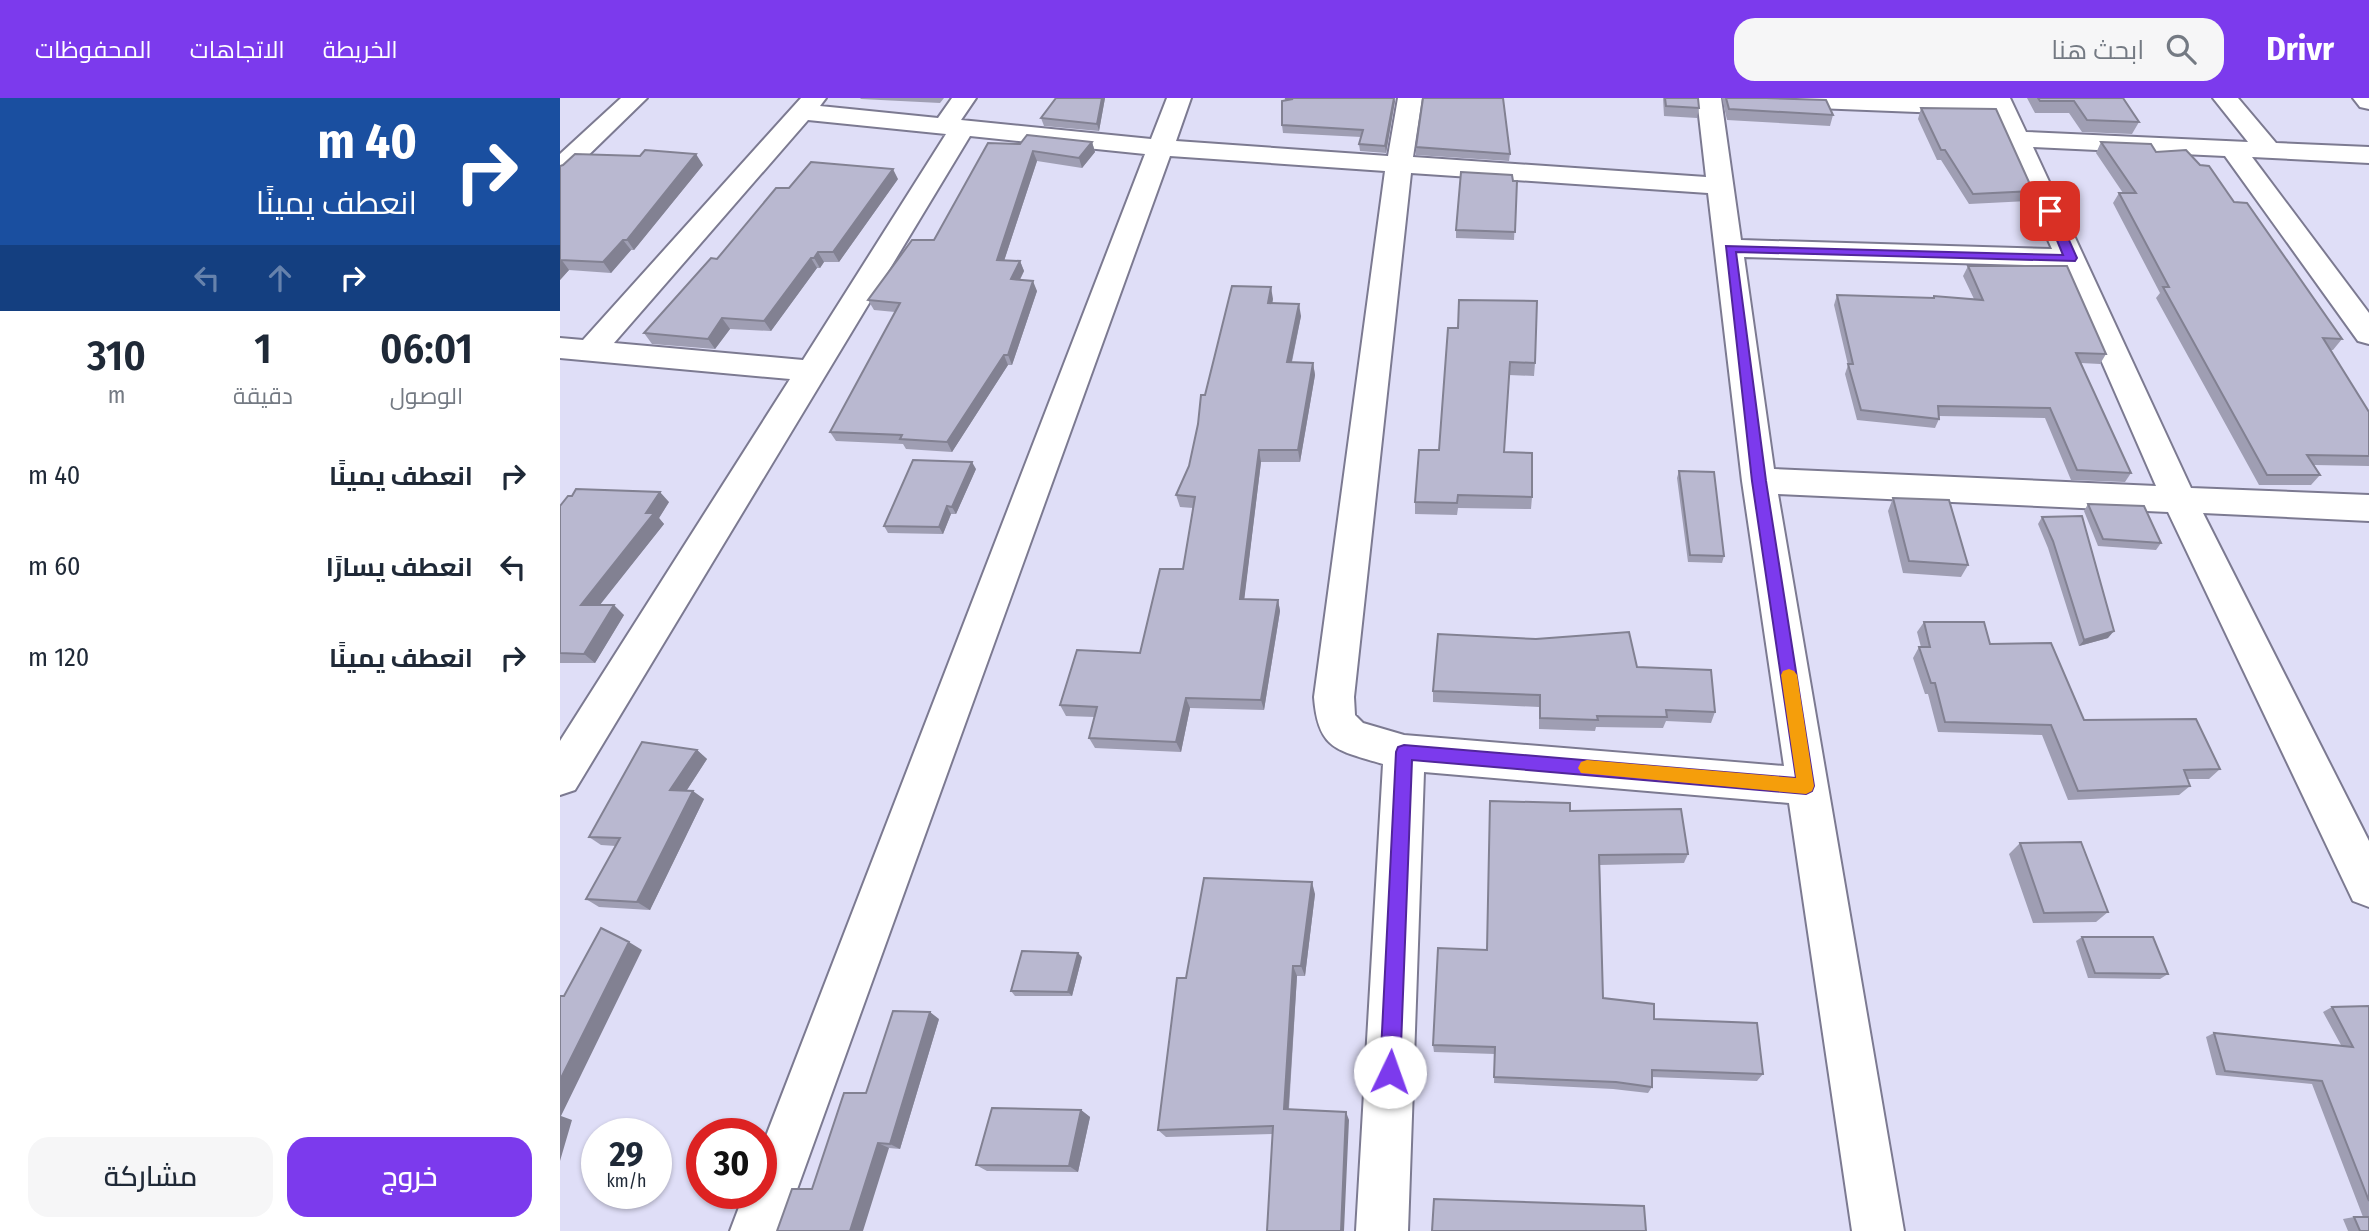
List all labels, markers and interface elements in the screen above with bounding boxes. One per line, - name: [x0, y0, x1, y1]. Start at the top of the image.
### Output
- search box: [1734, 18, 2224, 81]
- text: Drivr: [2266, 29, 2334, 69]
- icon: search: [2162, 30, 2200, 68]
- text: ابحث هنا: [2051, 35, 2144, 66]
- text: المحفوظات: [35, 36, 152, 64]
- text: الاتجاهات: [190, 36, 285, 64]
- text: الخريطة: [323, 36, 398, 64]
- text: 40 m: [317, 112, 417, 171]
- icon: right: [441, 126, 532, 217]
- pin: [2020, 181, 2080, 241]
- text: انعطف يمينًا: [256, 184, 417, 222]
- icon: arrive: [2031, 192, 2069, 230]
- icon: left: [188, 259, 226, 297]
- icon: ahead: [261, 259, 299, 297]
- icon: right: [334, 259, 372, 297]
- text: 1: [254, 324, 272, 374]
- text: 06:01: [380, 324, 473, 374]
- text: 310: [87, 331, 146, 381]
- text: m: [108, 381, 125, 409]
- text: دقيقة: [233, 382, 293, 410]
- text: الوصول: [390, 382, 463, 410]
- icon: right: [494, 457, 532, 495]
- text: 40 m: [28, 460, 80, 491]
- text: انعطف يمينًا: [329, 461, 473, 492]
- icon: left: [494, 548, 532, 586]
- text: 60 m: [28, 551, 81, 582]
- text: انعطف يسارًا: [326, 552, 473, 583]
- icon: right: [494, 639, 532, 677]
- text: 120 m: [28, 642, 89, 673]
- text: انعطف يمينًا: [329, 643, 473, 674]
- position arrow: [1353, 1035, 1427, 1109]
- speed limit sign: 30: [686, 1118, 777, 1209]
- text: 29: [609, 1133, 644, 1175]
- button: مشاركة: [28, 1137, 273, 1217]
- button: خروج: [287, 1137, 532, 1217]
- text: km/h: [606, 1170, 647, 1192]

